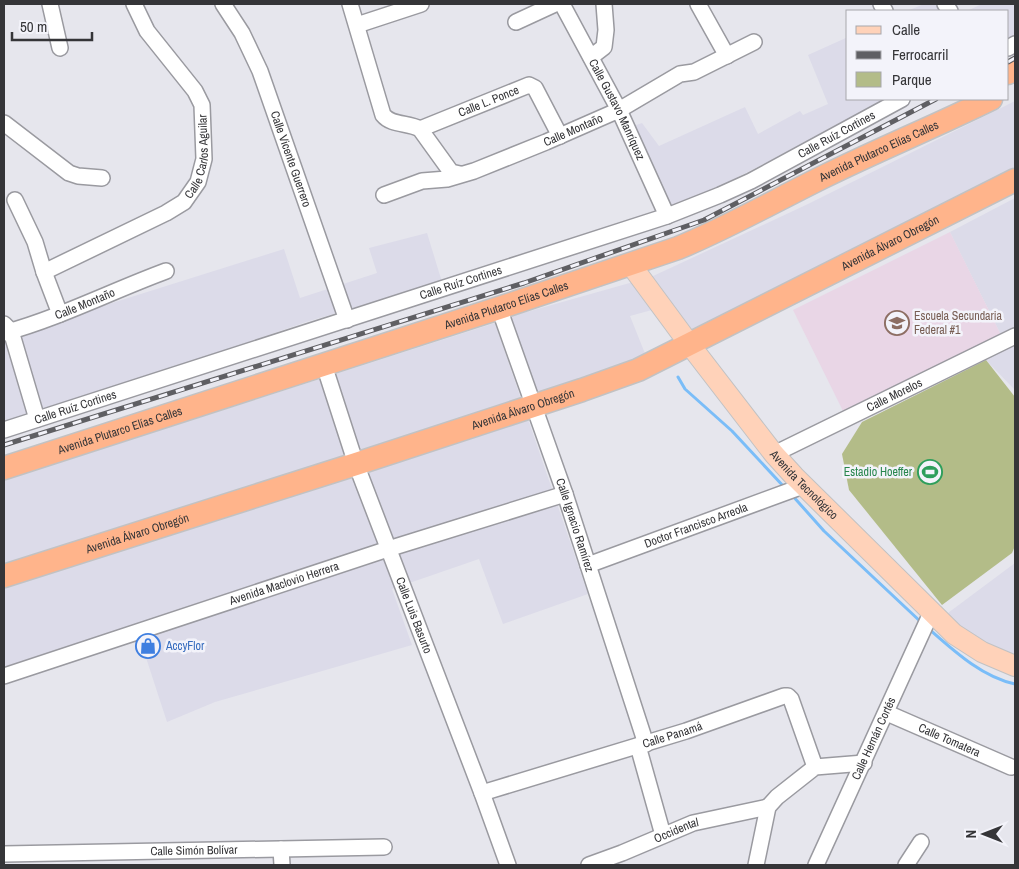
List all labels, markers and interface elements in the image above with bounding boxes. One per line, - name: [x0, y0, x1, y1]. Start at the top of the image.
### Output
- scale bar: [12, 10, 92, 42]
- legend: [846, 10, 1009, 100]
- text: 50 m: [20, 16, 47, 37]
- text: Calle: [892, 19, 920, 40]
- text: Ferrocarril: [892, 44, 948, 65]
- street label: Calle Gustavo Manríquez: [585, 56, 649, 163]
- text: Parque: [892, 69, 932, 90]
- street label: Calle L. Ponce: [456, 82, 521, 121]
- street label: Calle Ruíz Cortines: [795, 107, 878, 162]
- street label: Calle Vicente Guerrero: [267, 109, 315, 209]
- street label: Calle Montaño: [541, 110, 605, 150]
- street label: Calle Carlos Aguilar: [181, 113, 212, 202]
- street label: Avenida Plutarco Elías Calles: [816, 117, 941, 186]
- street label: Avenida Álvaro Obregón: [838, 212, 942, 275]
- street label: Calle Ruíz Cortines: [418, 262, 504, 303]
- street label: Avenida Plutarco Elías Calles: [441, 277, 571, 333]
- street label: Calle Montaño: [52, 284, 117, 323]
- place label: Escuela Secundaria Federal #1: [914, 308, 1003, 338]
- school or university icon: Escuela Secundaria Federal #1: [884, 310, 910, 336]
- street label: Calle Morelos: [864, 375, 925, 416]
- street label: Avenida Álvaro Obregón: [468, 385, 576, 434]
- street label: Calle Ruíz Cortines: [32, 386, 119, 428]
- street label: Avenida Plutarco Elías Calles: [55, 403, 184, 458]
- street label: Avenida Tecnológico: [766, 446, 841, 523]
- sports icon: Estadio Hoeffer: [917, 459, 943, 485]
- place label: Estadio Hoeffer: [844, 464, 913, 480]
- street label: Calle Ignacio Ramírez: [552, 476, 598, 574]
- street label: Doctor Francisco Arreola: [642, 499, 750, 552]
- street label: Avenida Álvaro Obregón: [83, 510, 191, 558]
- street label: Avenida Maclovio Herrera: [226, 558, 341, 609]
- street label: Calle Luis Basurto: [392, 575, 436, 656]
- shop icon: AccyFlor: [135, 633, 161, 659]
- place label: AccyFlor: [165, 638, 205, 654]
- street label: Calle Hernán Cortés: [848, 695, 900, 782]
- street label: Calle Panamá: [640, 718, 705, 752]
- street label: Calle Tomatera: [916, 720, 983, 761]
- north arrow: [959, 809, 1009, 859]
- street label: Occidental: [651, 814, 700, 847]
- text: N: [962, 830, 980, 838]
- street label: Calle Simón Bolívar: [150, 842, 238, 859]

